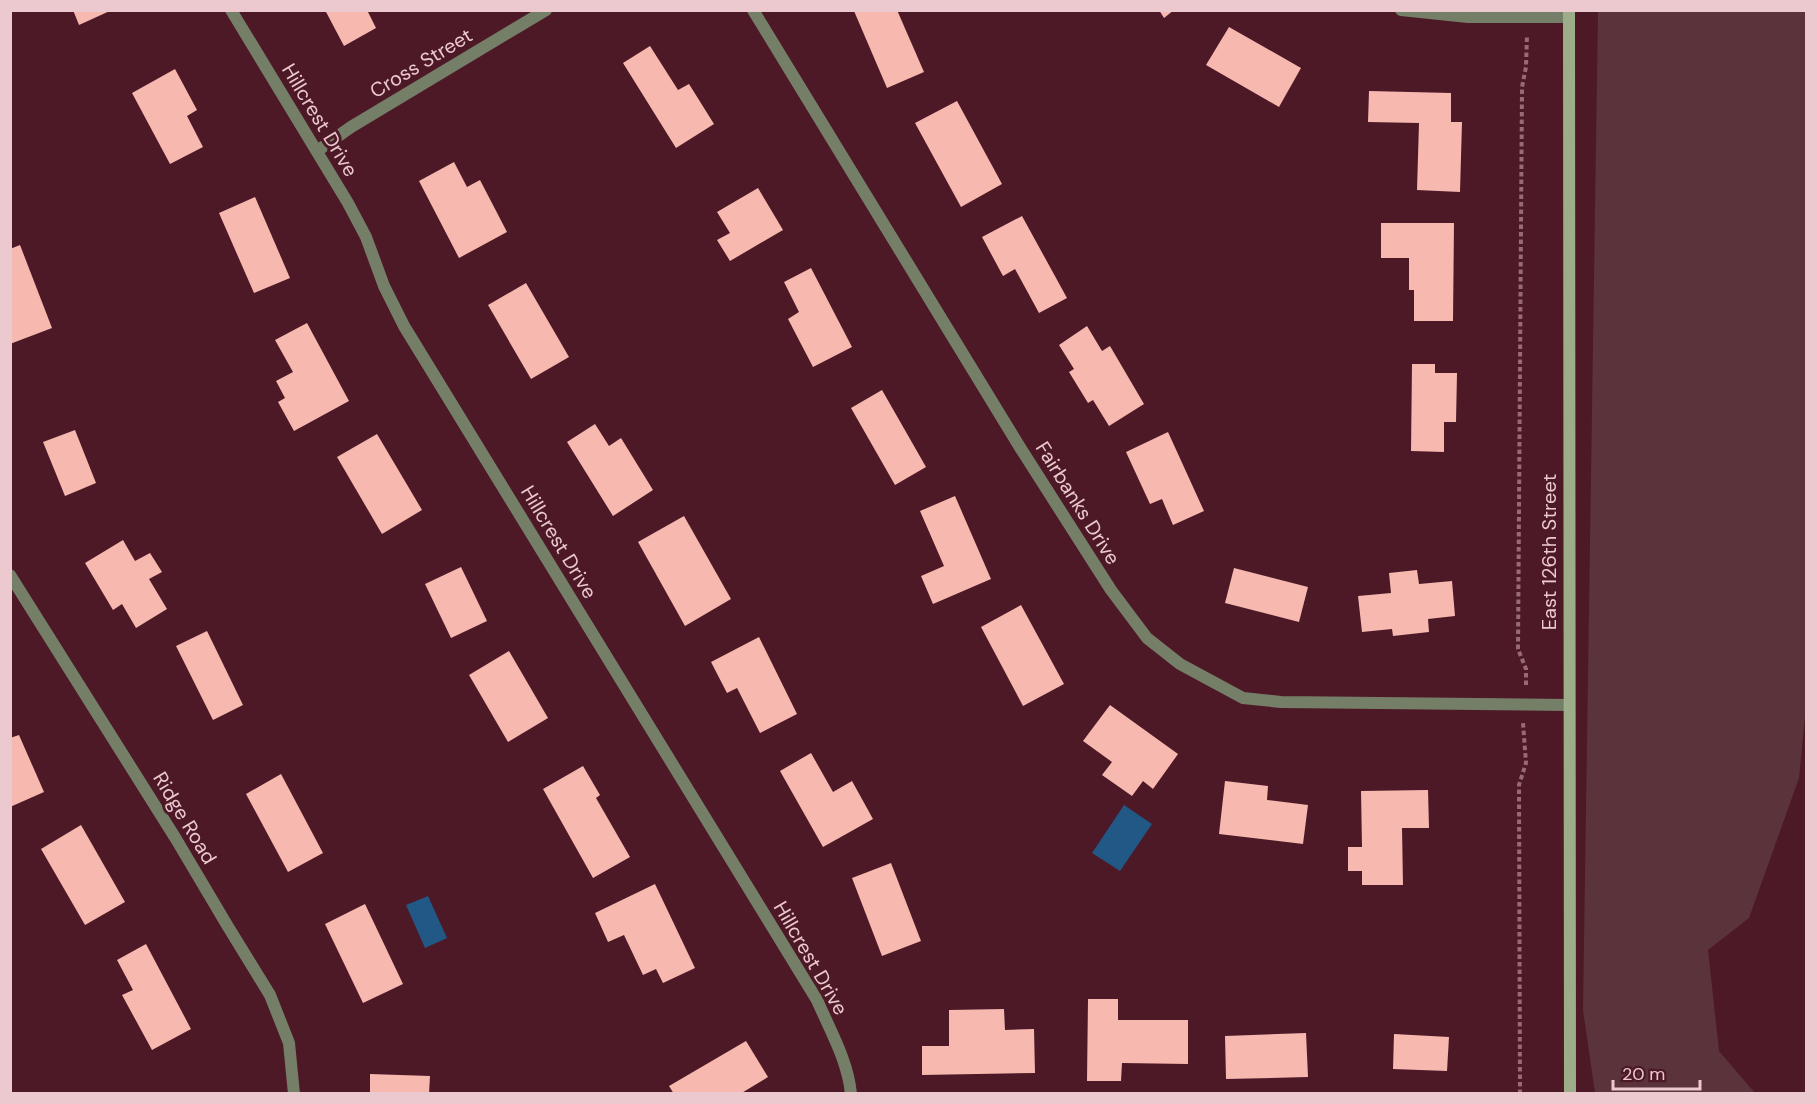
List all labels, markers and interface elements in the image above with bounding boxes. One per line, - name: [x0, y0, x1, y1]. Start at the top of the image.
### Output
- street label: Cross Street: [365, 22, 477, 104]
- street label: Hillcrest Drive: [276, 59, 364, 181]
- street label: Fairbanks Drive: [1030, 437, 1126, 569]
- street label: East 126th Street: [1536, 474, 1562, 630]
- street label: Hillcrest Drive: [515, 481, 603, 603]
- street label: Ridge Road: [147, 767, 223, 869]
- street label: Hillcrest Drive: [768, 896, 854, 1020]
- scale bar: [1613, 1053, 1700, 1091]
- text: 20 m: [1622, 1062, 1665, 1086]

